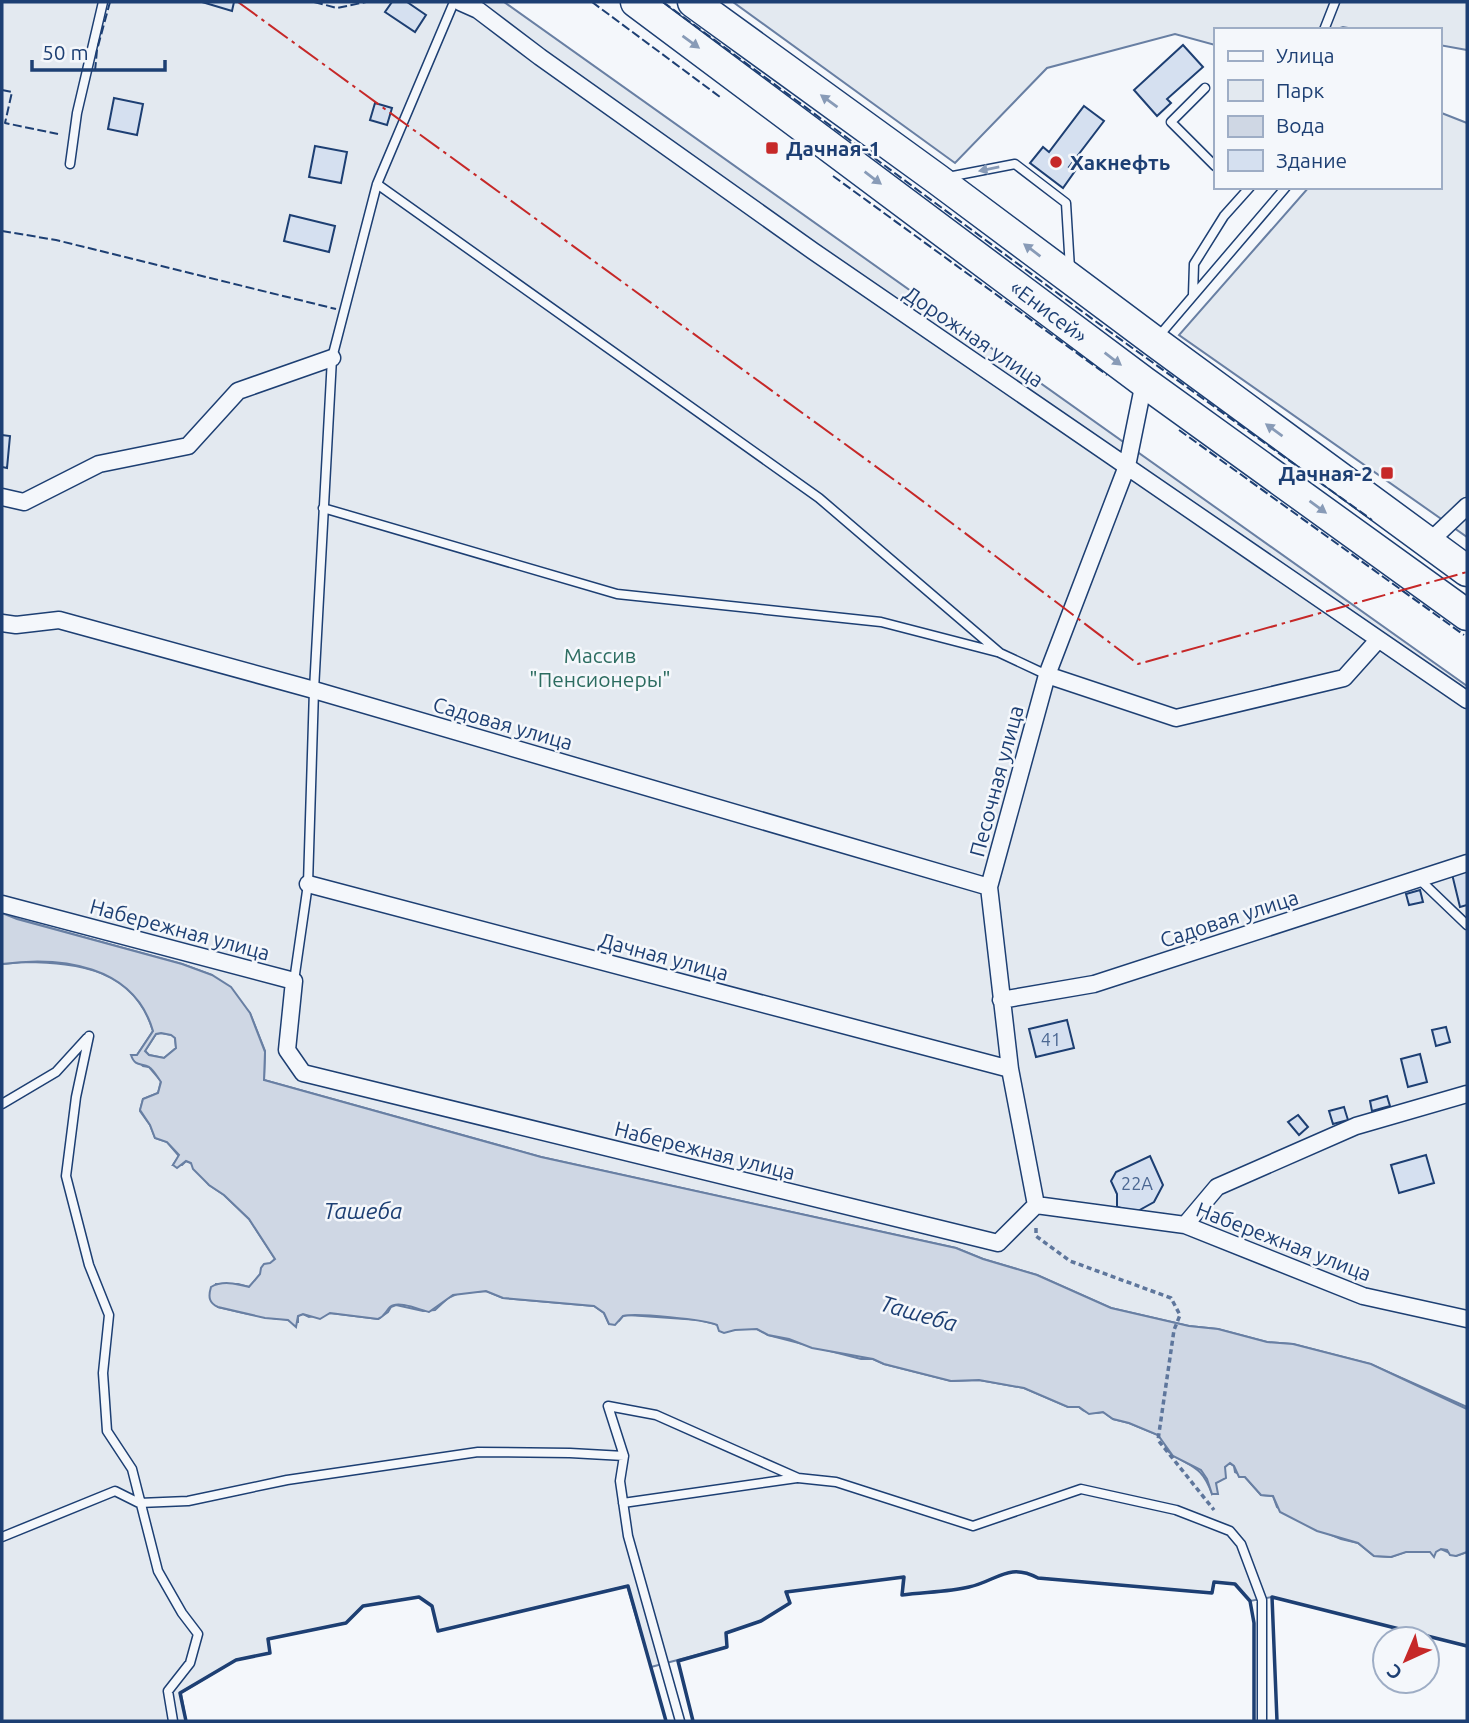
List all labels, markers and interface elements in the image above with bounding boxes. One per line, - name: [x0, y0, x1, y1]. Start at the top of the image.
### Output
- scale bar: [32, 28, 164, 72]
- legend: [1214, 28, 1441, 189]
- one-way arrow: [681, 35, 699, 50]
- text: 50 m: [42, 40, 89, 64]
- text: Улица: [1276, 43, 1334, 67]
- text: Парк: [1276, 78, 1325, 102]
- one-way arrow: [820, 94, 838, 108]
- text: Вода: [1276, 113, 1325, 137]
- place label: Дачная-1: [786, 136, 880, 160]
- marker: Дачная-1: [764, 140, 780, 156]
- text: Здание: [1276, 148, 1347, 172]
- place label: Хакнефть: [1070, 150, 1170, 174]
- marker: Хакнефть: [1048, 154, 1064, 170]
- one-way arrow: [977, 164, 999, 175]
- one-way arrow: [864, 170, 882, 185]
- one-way arrow: [1023, 243, 1042, 257]
- street label: «Енисей»: [1006, 275, 1093, 348]
- street label: Дорожная улица: [900, 280, 1048, 392]
- one-way arrow: [1104, 352, 1122, 367]
- one-way arrow: [1265, 423, 1283, 437]
- place label: Дачная-2: [1279, 461, 1373, 485]
- marker: Дачная-2: [1379, 465, 1395, 481]
- one-way arrow: [1308, 500, 1327, 514]
- park label: Массив "Пенсионеры": [529, 643, 671, 691]
- street label: Садовая улица: [430, 692, 576, 754]
- street label: Песочная улица: [964, 703, 1028, 859]
- street label: Садовая улица: [1157, 884, 1301, 952]
- street label: Набережная улица: [87, 893, 273, 965]
- street label: Дачная улица: [597, 927, 731, 985]
- house number: 41: [1041, 1029, 1061, 1049]
- street label: Набережная улица: [612, 1116, 798, 1184]
- house number: 22А: [1121, 1173, 1153, 1193]
- street label: Набережная улица: [1193, 1197, 1375, 1285]
- water label: Ташеба: [324, 1198, 402, 1223]
- water label: Ташеба: [878, 1290, 960, 1336]
- north arrow: [1371, 1625, 1441, 1695]
- text: С: [1382, 1660, 1406, 1684]

